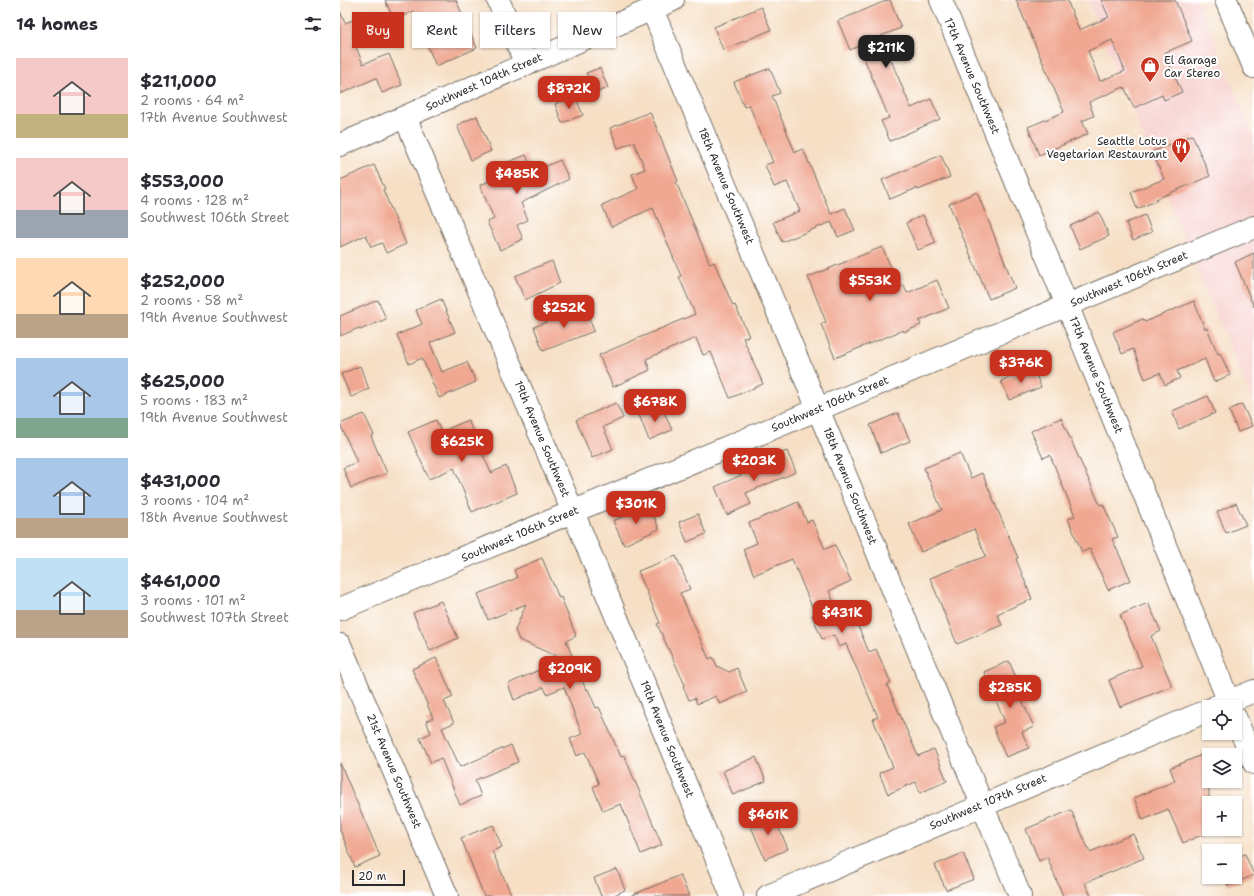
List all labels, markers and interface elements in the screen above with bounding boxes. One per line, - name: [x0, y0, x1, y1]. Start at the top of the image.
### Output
- chip: Buy: [352, 12, 404, 48]
- chip: Rent: [412, 12, 472, 48]
- chip: Filters: [480, 12, 550, 48]
- chip: New: [558, 12, 616, 48]
- text: 14 homes: [16, 13, 98, 35]
- icon: filters: [302, 13, 324, 35]
- street label: 17th Avenue Southwest: [941, 16, 1003, 137]
- pin: $211K: [858, 35, 914, 69]
- text: $211K: [867, 39, 905, 56]
- street label: Southwest 104th Street: [423, 49, 545, 115]
- place label: El Garage Car Stereo: [1164, 53, 1220, 81]
- shop icon: El Garage Car Stereo: [1139, 55, 1161, 83]
- text: $211,000: [140, 70, 217, 92]
- icon: home: [48, 74, 96, 122]
- pin: $872K: [541, 76, 597, 110]
- text: $872K: [547, 80, 591, 97]
- text: 2 rooms · 64 m²: [140, 92, 244, 109]
- text: 17th Avenue Southwest: [140, 109, 288, 126]
- street label: 18th Avenue Southwest: [695, 125, 757, 247]
- place label: Seattle Lotus Vegetarian Restaurant: [1046, 134, 1167, 162]
- restaurant icon: Seattle Lotus Vegetarian Restaurant: [1170, 136, 1192, 164]
- pin: $485K: [489, 161, 545, 195]
- text: $485K: [495, 165, 539, 182]
- text: $553,000: [140, 170, 224, 192]
- icon: home: [48, 174, 96, 222]
- text: 4 rooms · 128 m²: [140, 192, 249, 209]
- text: Southwest 106th Street: [140, 209, 289, 226]
- street label: Southwest 106th Street: [1068, 247, 1190, 311]
- pin: $553K: [842, 268, 898, 302]
- text: $252,000: [140, 270, 225, 292]
- text: $553K: [849, 272, 891, 289]
- icon: home: [48, 274, 96, 322]
- text: 2 rooms · 58 m²: [140, 292, 243, 309]
- pin: $252K: [536, 295, 592, 329]
- text: $252K: [542, 299, 586, 316]
- text: 19th Avenue Southwest: [140, 309, 288, 326]
- street label: 17th Avenue Southwest: [1066, 314, 1126, 436]
- pin: $376K: [993, 350, 1049, 384]
- text: $376K: [999, 354, 1043, 371]
- text: $625,000: [140, 370, 225, 392]
- street label: Southwest 106th Street: [769, 372, 891, 436]
- icon: home: [48, 374, 96, 422]
- street label: 19th Avenue Southwest: [511, 378, 573, 500]
- pin: $678K: [627, 389, 683, 423]
- text: 5 rooms · 183 m²: [140, 392, 248, 409]
- text: $678K: [633, 393, 677, 410]
- text: 19th Avenue Southwest: [140, 409, 288, 426]
- street label: 18th Avenue Southwest: [820, 425, 881, 547]
- pin: $625K: [434, 429, 490, 463]
- text: $625K: [440, 433, 484, 450]
- pin: $203K: [726, 448, 782, 482]
- text: $203K: [732, 452, 776, 469]
- text: $431,000: [140, 470, 221, 492]
- icon: home: [48, 474, 96, 522]
- pin: $301K: [608, 491, 664, 525]
- text: 3 rooms · 104 m²: [140, 492, 249, 509]
- text: $301K: [615, 495, 657, 512]
- street label: Southwest 106th Street: [459, 502, 581, 566]
- text: 18th Avenue Southwest: [140, 509, 288, 526]
- text: $461,000: [140, 570, 221, 592]
- icon: home: [48, 574, 96, 622]
- text: 3 rooms · 101 m²: [140, 592, 246, 609]
- pin: $431K: [814, 600, 870, 634]
- text: $431K: [822, 604, 862, 621]
- text: Southwest 107th Street: [140, 609, 289, 626]
- pin: $209K: [542, 656, 598, 690]
- text: $209K: [548, 660, 592, 677]
- pin: $285K: [982, 675, 1038, 709]
- street label: 19th Avenue Southwest: [637, 678, 697, 800]
- text: $285K: [988, 679, 1032, 696]
- map controls: [1202, 700, 1242, 884]
- button: locate: [1202, 700, 1242, 740]
- street label: 21st Avenue Southwest: [363, 711, 425, 831]
- button: layers: [1202, 748, 1242, 788]
- street label: Southwest 107th Street: [927, 770, 1049, 834]
- button: +: [1202, 796, 1242, 836]
- pin: $461K: [740, 802, 796, 836]
- text: $461K: [748, 806, 788, 823]
- button: −: [1202, 844, 1242, 884]
- scale bar: [352, 868, 405, 887]
- text: 20 m: [358, 869, 386, 884]

